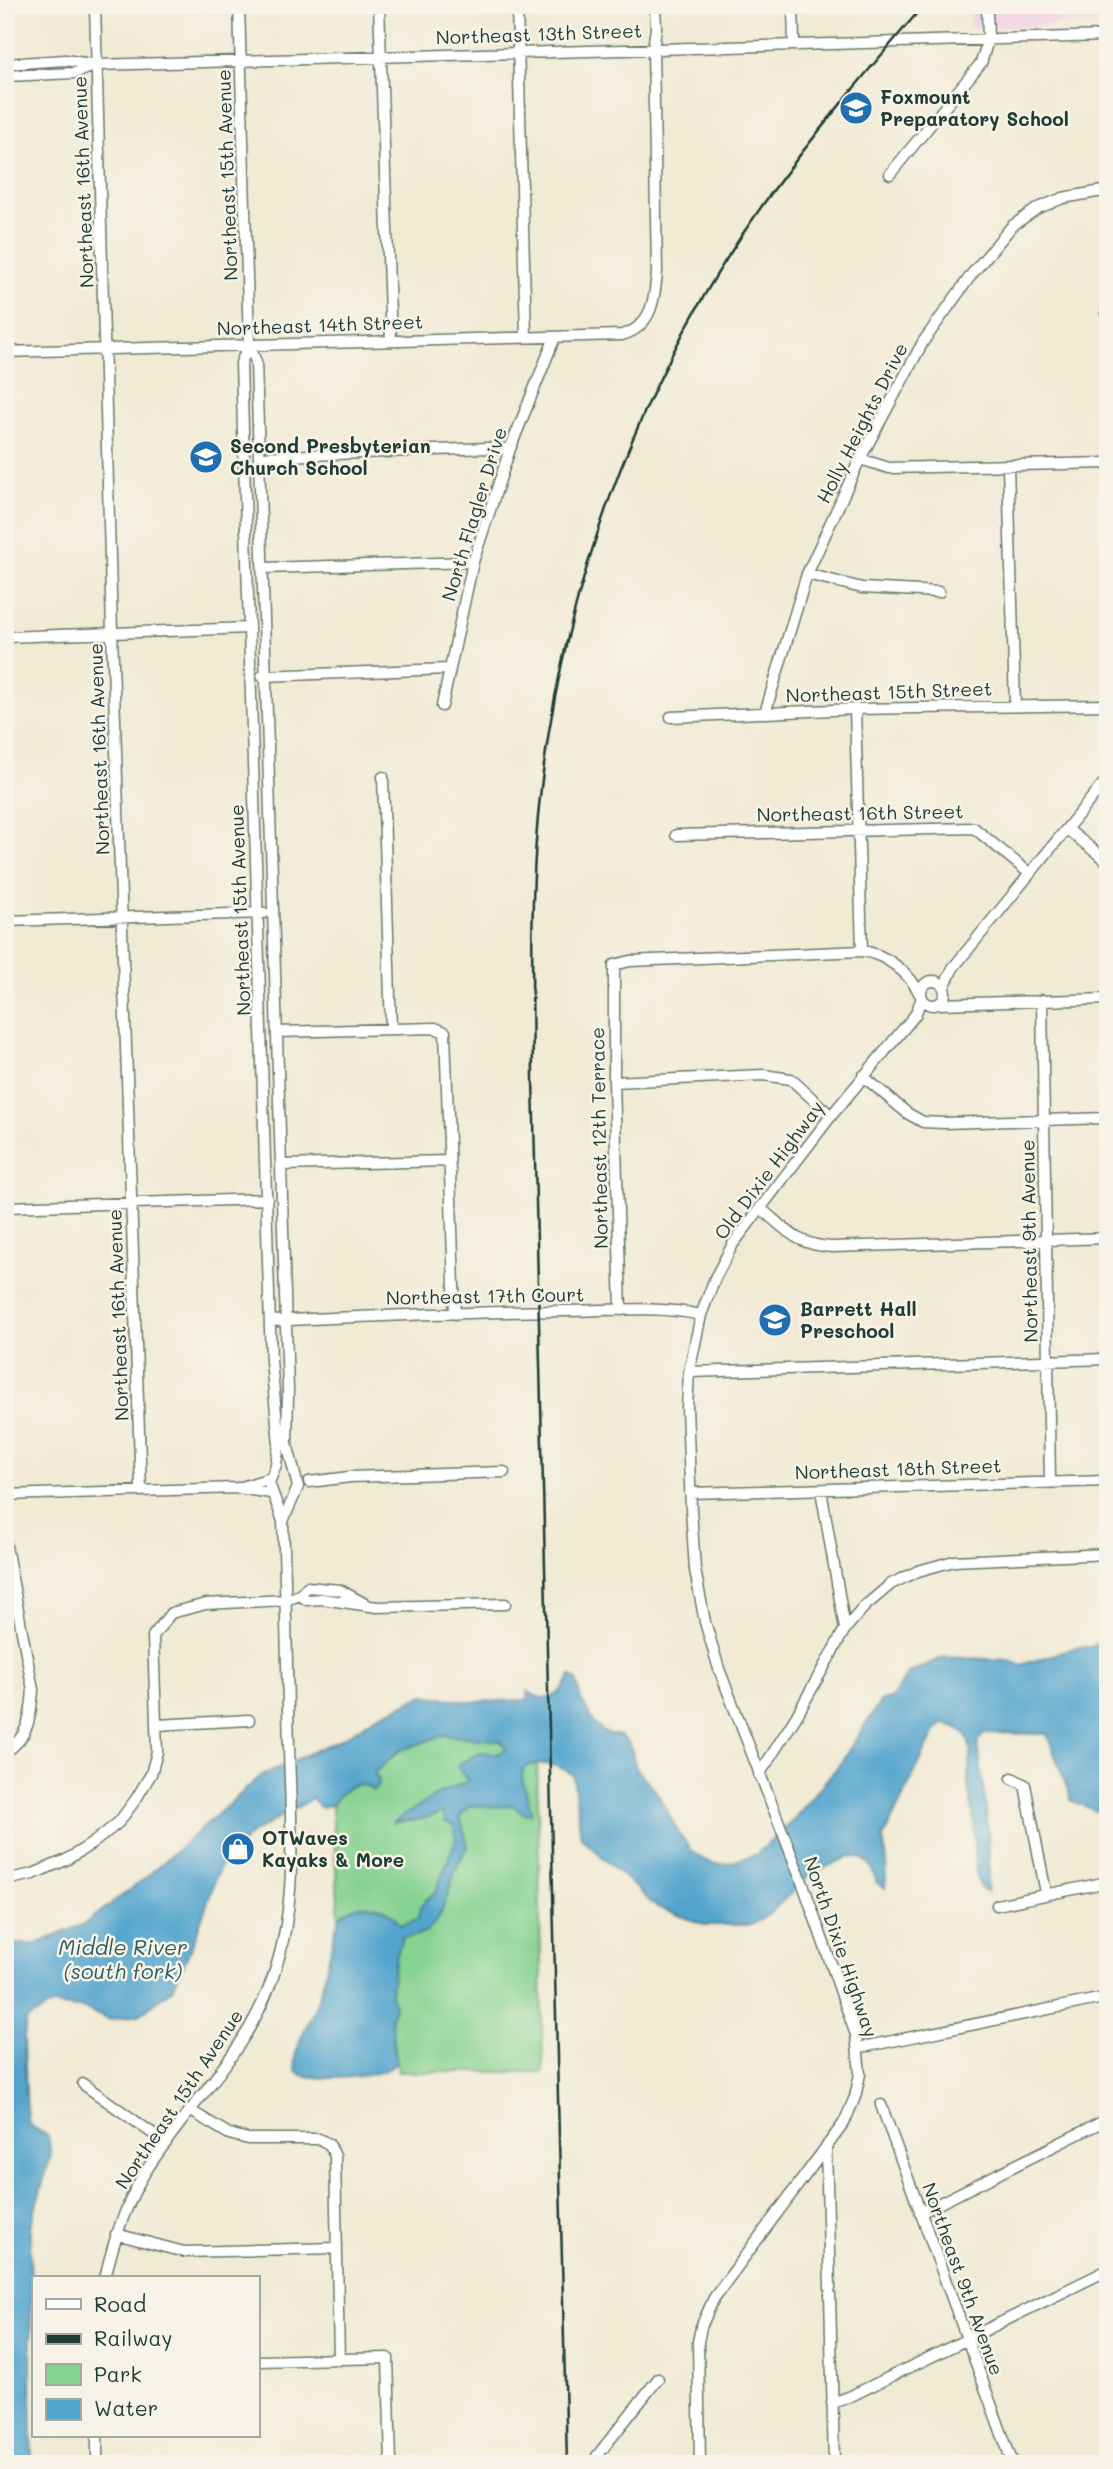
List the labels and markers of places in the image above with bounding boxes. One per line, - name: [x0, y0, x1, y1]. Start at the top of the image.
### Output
- place label: Foxmount Preparatory School: [880, 84, 1069, 131]
- school or university icon: Foxmount Preparatory School: [837, 89, 875, 127]
- place label: Second Presbyterian Church School: [230, 433, 431, 480]
- school or university icon: Second Presbyterian Church School: [187, 438, 225, 476]
- place label: Barrett Hall Preschool: [800, 1296, 917, 1343]
- school or university icon: Barrett Hall Preschool: [756, 1301, 794, 1339]
- place label: OTWaves Kayaks & More: [262, 1825, 404, 1872]
- shop icon: OTWaves Kayaks & More: [219, 1830, 257, 1868]

